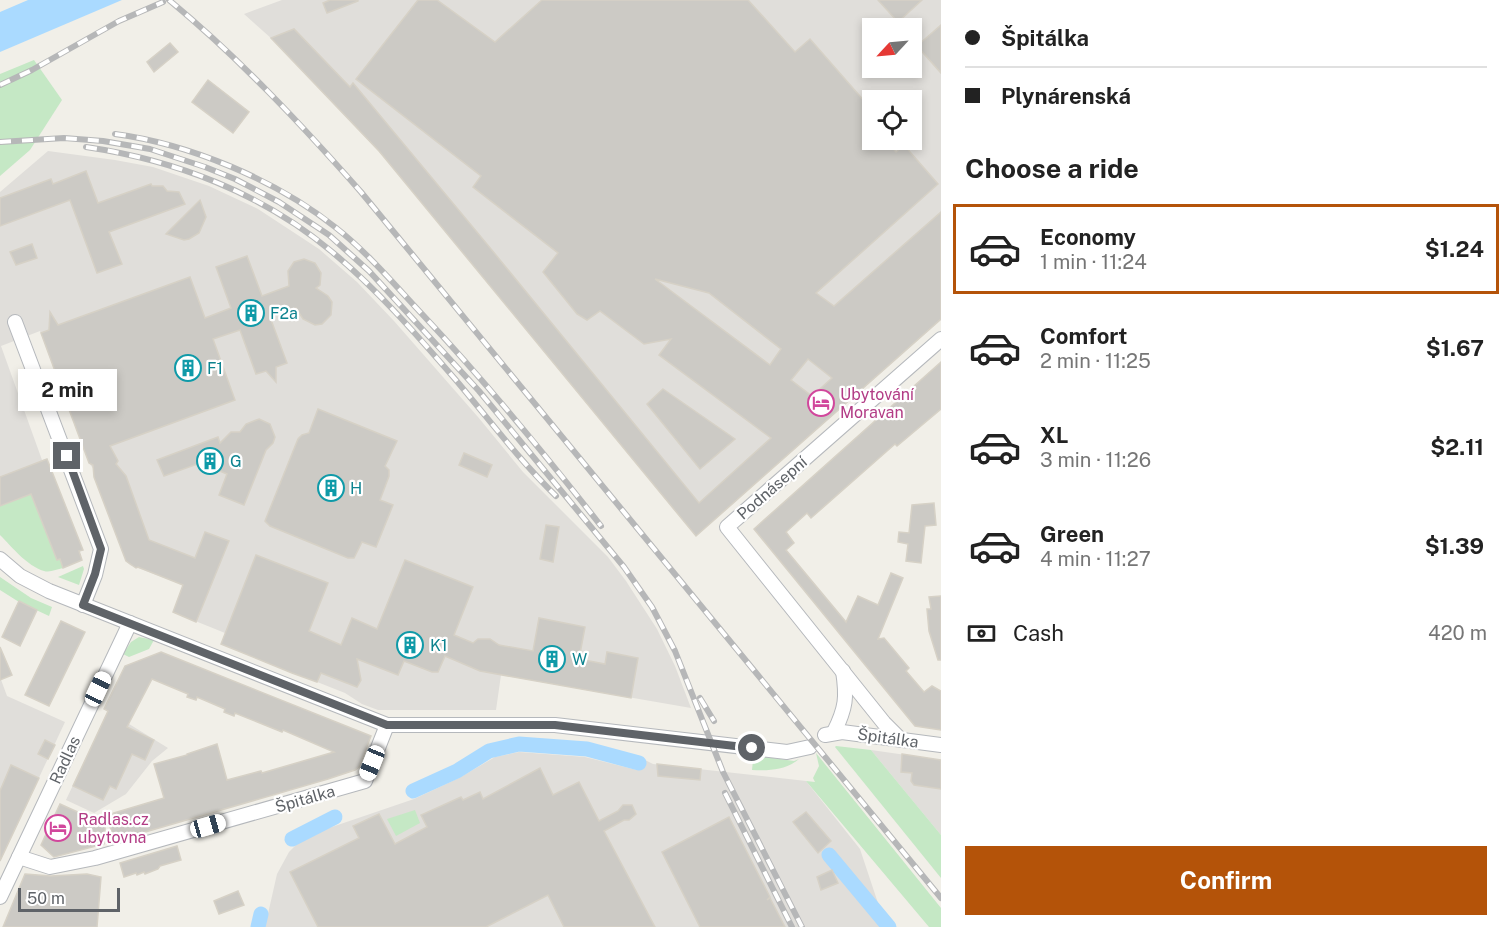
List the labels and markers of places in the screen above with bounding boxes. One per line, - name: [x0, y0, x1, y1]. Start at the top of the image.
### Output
- building icon: F2a: [236, 298, 266, 328]
- place label: F2a: [270, 304, 298, 323]
- building icon: F1: [173, 353, 203, 383]
- place label: F1: [207, 359, 223, 378]
- place label: Ubytování Moravan: [840, 385, 915, 422]
- hotel icon: Ubytování Moravan: [806, 388, 836, 418]
- building icon: G: [195, 446, 225, 476]
- place label: G: [230, 452, 242, 471]
- building icon: H: [316, 473, 346, 503]
- place label: H: [350, 479, 362, 498]
- building icon: K1: [395, 630, 425, 660]
- place label: K1: [430, 636, 447, 655]
- building icon: W: [537, 644, 567, 674]
- place label: W: [572, 650, 587, 669]
- place label: Radlas.cz ubytovna: [78, 810, 149, 847]
- hotel icon: Radlas.cz ubytovna: [43, 813, 73, 843]

